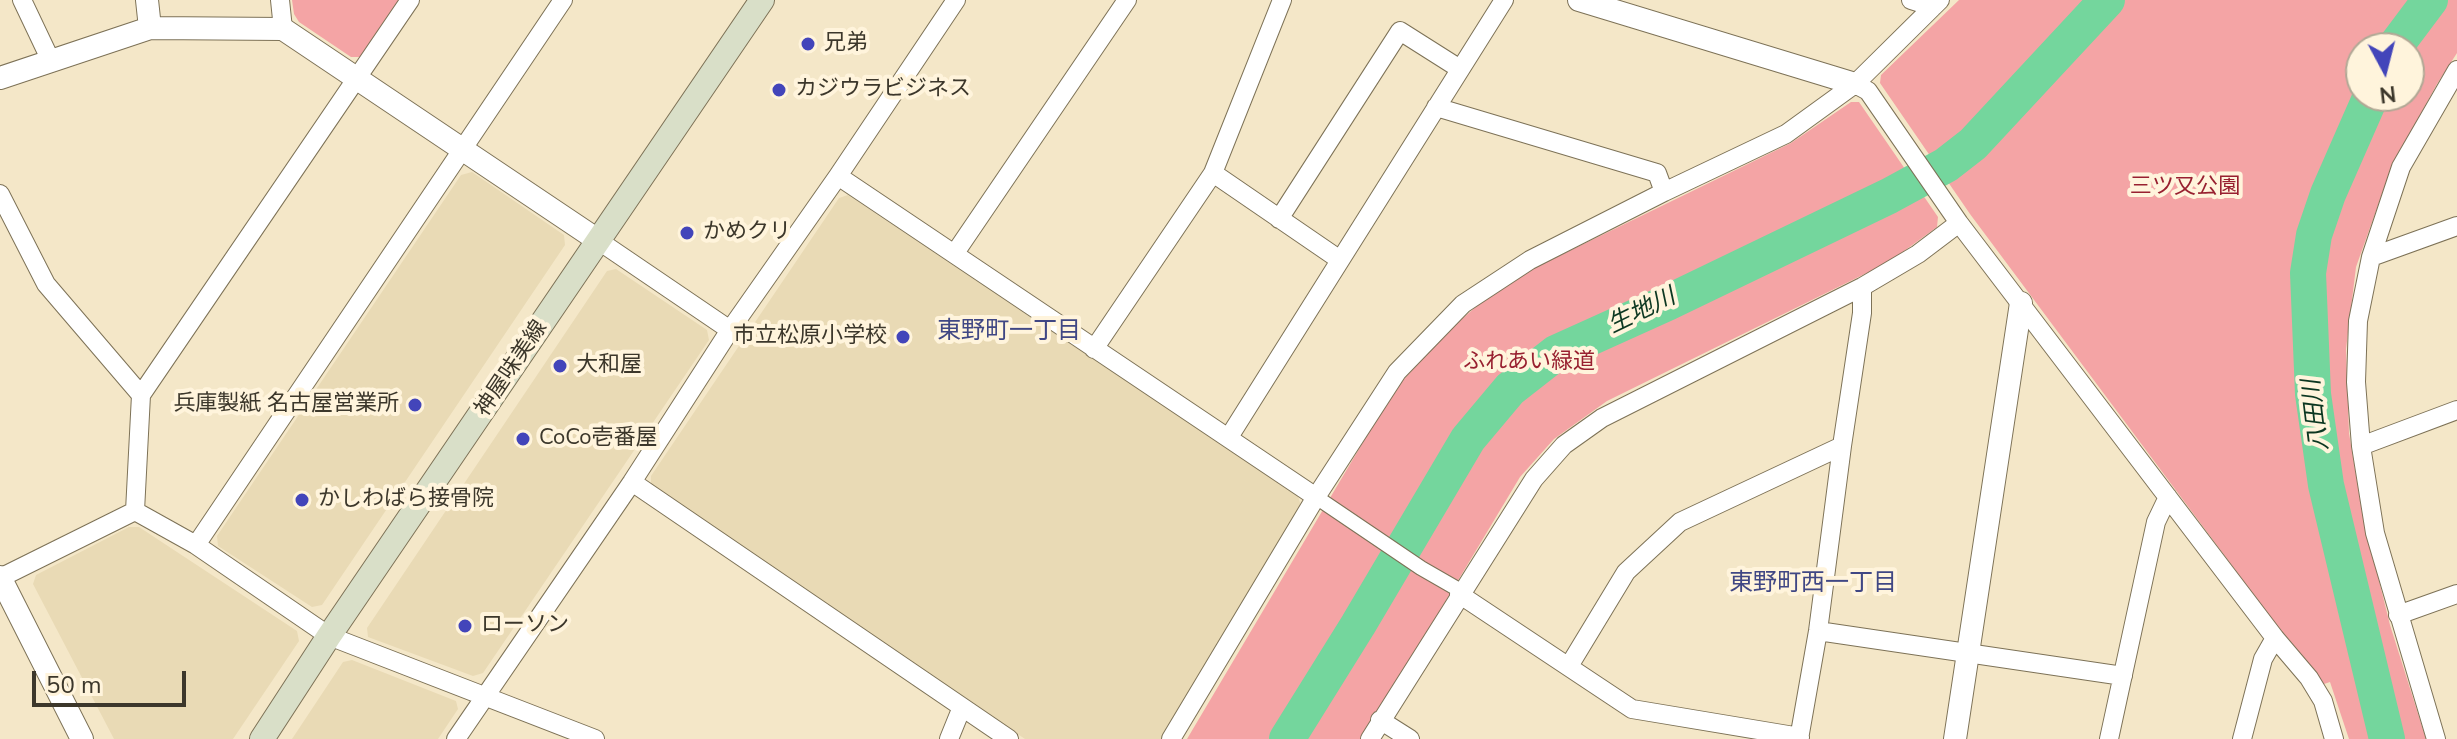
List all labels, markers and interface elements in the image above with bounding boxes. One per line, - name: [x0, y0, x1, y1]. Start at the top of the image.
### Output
- place label: 兄弟: [824, 31, 868, 57]
- north arrow: [2345, 32, 2425, 112]
- marker: 兄弟: [799, 35, 817, 53]
- place label: カジウラビジネス: [795, 77, 971, 103]
- text: N: [2378, 78, 2398, 110]
- marker: カジウラビジネス: [770, 81, 788, 99]
- park label: 三ツ又公園: [2130, 175, 2240, 201]
- place label: かめクリ: [703, 220, 791, 246]
- marker: かめクリ: [678, 224, 696, 242]
- water label: 生地川: [1603, 283, 1681, 341]
- street label: 神屋味美線: [470, 316, 554, 422]
- district label: 東野町一丁目: [937, 318, 1081, 346]
- place label: 市立松原小学校: [733, 324, 887, 350]
- marker: 市立松原小学校: [894, 328, 912, 346]
- park label: ふれあい緑道: [1463, 350, 1595, 376]
- place label: 大和屋: [576, 353, 642, 379]
- marker: 大和屋: [551, 357, 569, 375]
- water label: 八田川: [2298, 378, 2336, 452]
- place label: 兵庫製紙 名古屋営業所: [173, 392, 399, 418]
- marker: 兵庫製紙 名古屋営業所: [406, 396, 424, 414]
- place label: CoCo壱番屋: [539, 426, 658, 452]
- marker: CoCo壱番屋: [514, 430, 532, 448]
- place label: かしわばら接骨院: [318, 487, 494, 513]
- marker: かしわばら接骨院: [293, 491, 311, 509]
- district label: 東野町西一丁目: [1729, 570, 1897, 598]
- place label: ローソン: [481, 613, 569, 639]
- marker: ローソン: [456, 617, 474, 635]
- scale bar: [36, 655, 190, 705]
- text: 50 m: [46, 669, 102, 701]

